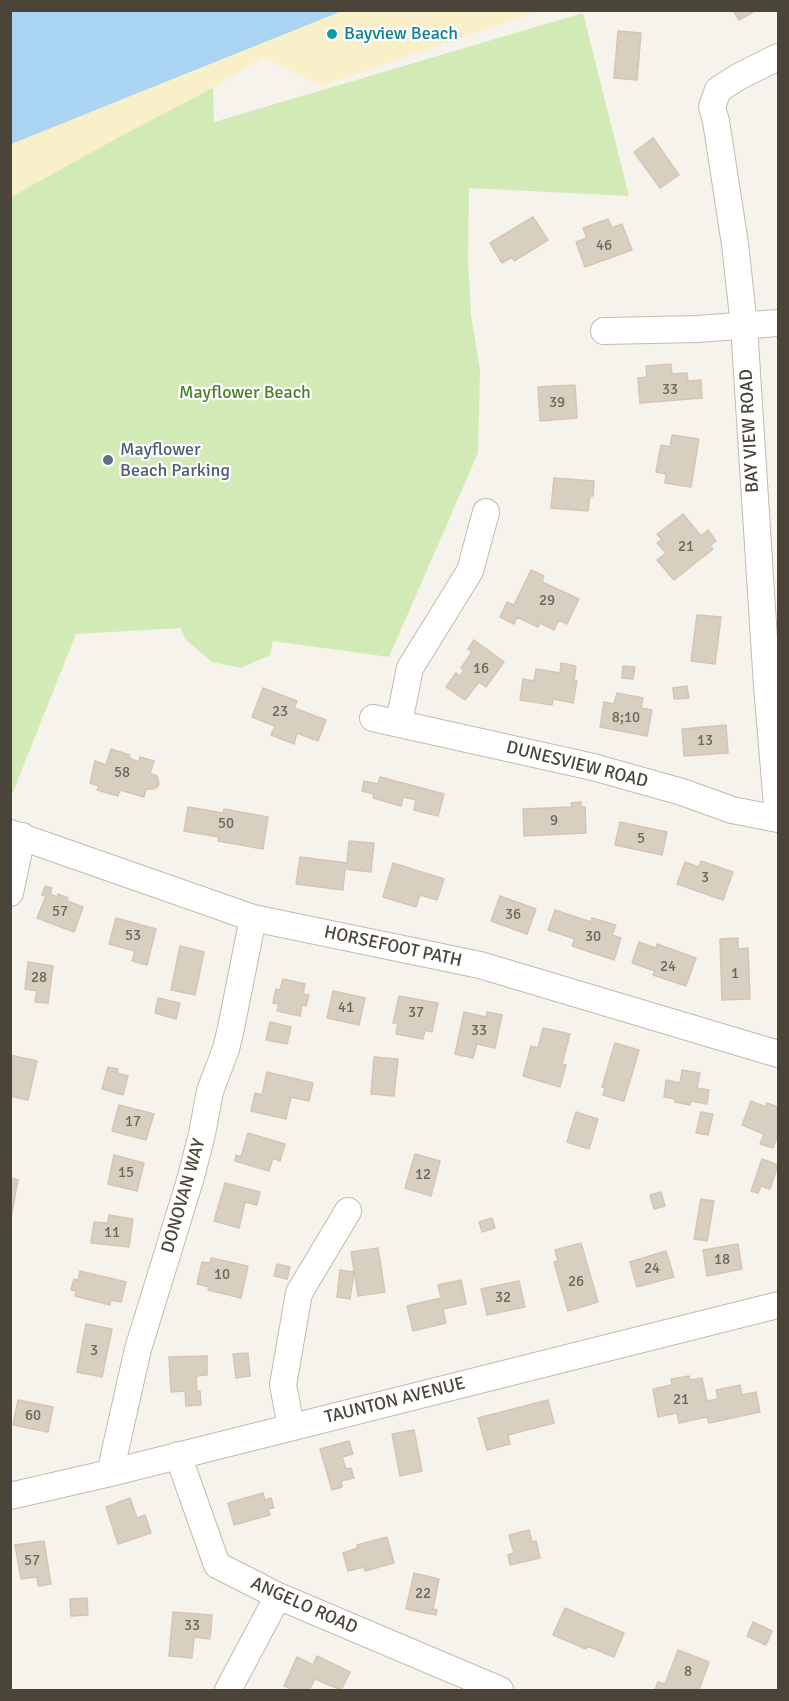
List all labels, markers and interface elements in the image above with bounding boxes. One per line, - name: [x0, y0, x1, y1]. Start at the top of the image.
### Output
- place label: Bayview Beach: [344, 23, 458, 45]
- marker: Bayview Beach: [325, 27, 339, 41]
- house number: 46: [596, 237, 612, 255]
- street label: BAY VIEW ROAD: [736, 369, 764, 493]
- house number: 33: [662, 381, 678, 399]
- park label: Mayflower Beach: [179, 382, 311, 404]
- house number: 39: [549, 394, 565, 412]
- place label: Mayflower Beach Parking: [120, 439, 230, 482]
- marker: Mayflower Beach Parking: [101, 453, 115, 467]
- house number: 21: [678, 538, 694, 556]
- house number: 29: [539, 592, 555, 610]
- house number: 16: [473, 660, 489, 678]
- house number: 23: [272, 703, 288, 721]
- house number: 8;10: [612, 709, 640, 727]
- house number: 13: [697, 732, 713, 750]
- street label: DUNESVIEW ROAD: [504, 737, 650, 793]
- house number: 58: [114, 764, 130, 782]
- house number: 9: [550, 812, 558, 830]
- house number: 50: [218, 815, 234, 833]
- house number: 5: [637, 830, 645, 848]
- house number: 3: [701, 869, 709, 887]
- house number: 57: [52, 903, 68, 921]
- house number: 36: [505, 906, 521, 924]
- street label: HORSEFOOT PATH: [322, 922, 464, 972]
- house number: 53: [125, 927, 141, 945]
- house number: 30: [585, 928, 601, 946]
- house number: 24: [660, 958, 676, 976]
- house number: 1: [731, 965, 739, 983]
- house number: 28: [31, 969, 47, 987]
- house number: 41: [338, 999, 354, 1017]
- house number: 37: [408, 1004, 424, 1022]
- house number: 33: [471, 1022, 487, 1040]
- house number: 17: [125, 1113, 141, 1131]
- street label: DONOVAN WAY: [157, 1136, 211, 1256]
- house number: 15: [118, 1164, 134, 1182]
- house number: 12: [415, 1166, 431, 1184]
- house number: 11: [104, 1224, 120, 1242]
- house number: 18: [714, 1251, 730, 1269]
- house number: 24: [644, 1260, 660, 1278]
- house number: 10: [214, 1266, 230, 1284]
- house number: 26: [568, 1273, 584, 1291]
- house number: 32: [495, 1289, 511, 1307]
- house number: 3: [90, 1342, 98, 1360]
- street label: TAUNTON AVENUE: [322, 1373, 468, 1429]
- house number: 21: [673, 1391, 689, 1409]
- house number: 60: [25, 1407, 41, 1425]
- house number: 57: [24, 1552, 40, 1570]
- street label: ANGELO ROAD: [247, 1573, 361, 1639]
- house number: 22: [415, 1585, 431, 1603]
- house number: 33: [184, 1617, 200, 1635]
- house number: 8: [684, 1663, 692, 1681]

